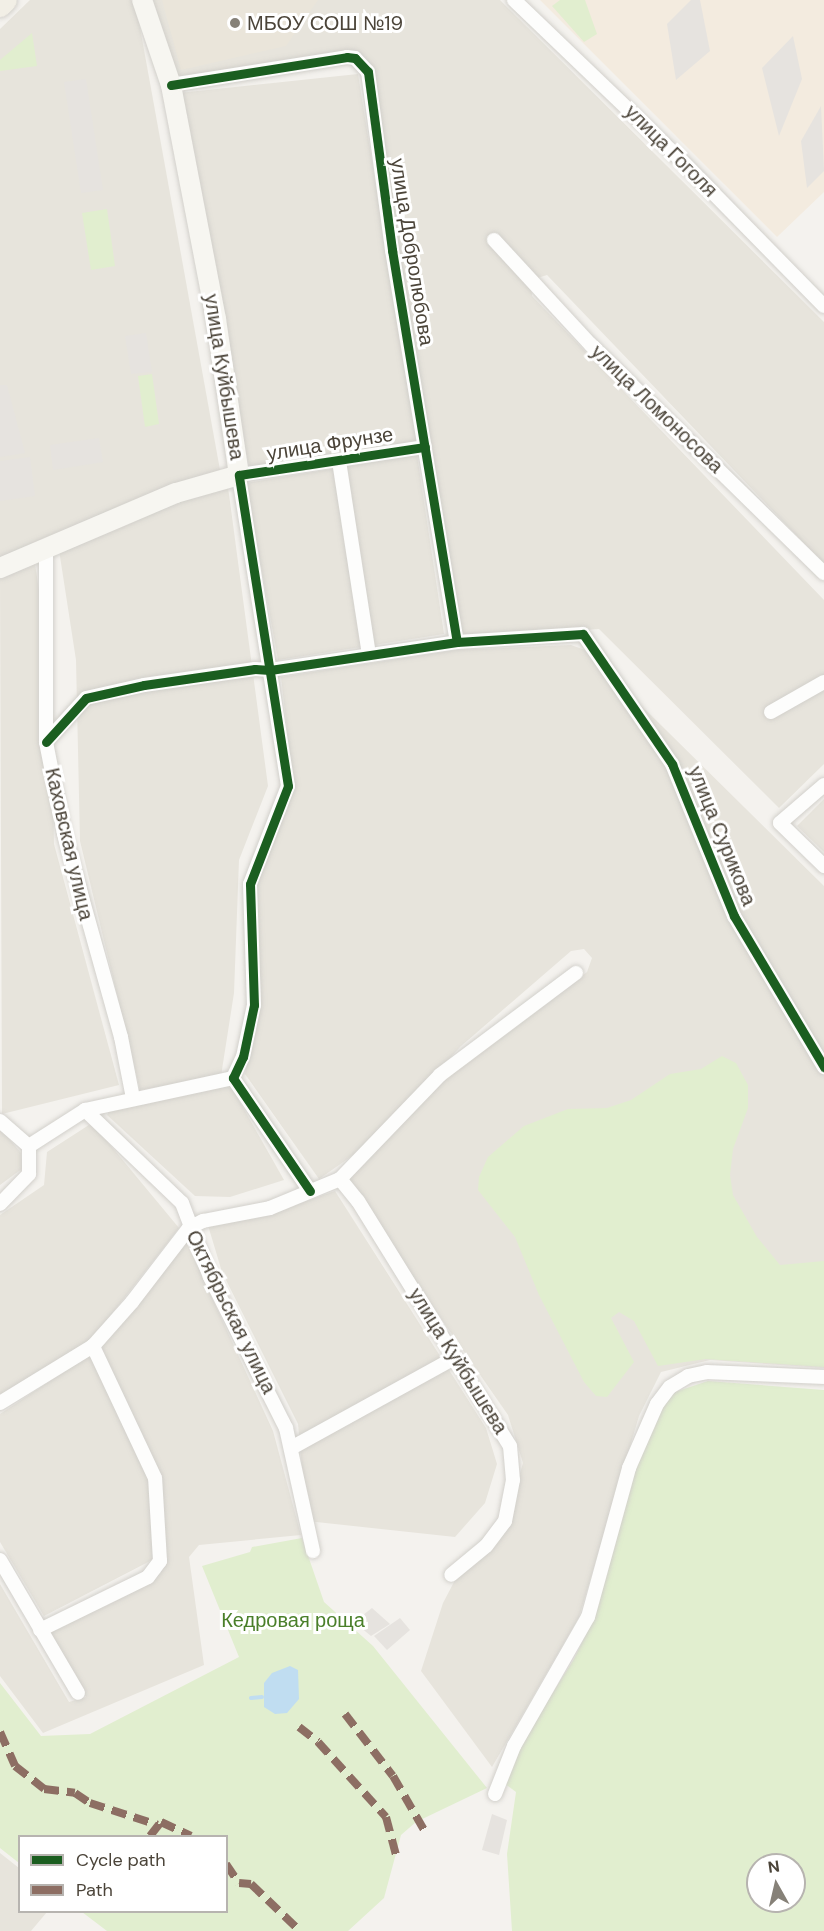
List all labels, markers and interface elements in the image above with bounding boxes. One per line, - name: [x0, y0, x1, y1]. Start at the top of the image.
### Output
- place label: МБОУ СОШ №19: [247, 11, 403, 35]
- marker: МБОУ СОШ №19: [228, 16, 242, 30]
- street label: улица Гоголя: [620, 100, 722, 202]
- street label: улица Добролюбова: [385, 157, 439, 347]
- street label: улица Куйбышева: [199, 292, 249, 462]
- street label: улица Ломоносова: [586, 340, 728, 478]
- street label: улица Фрунзе: [265, 422, 395, 466]
- street label: улица Сурикова: [683, 763, 761, 909]
- street label: Каховская улица: [40, 766, 98, 922]
- street label: Октябрьская улица: [181, 1226, 281, 1398]
- street label: улица Куйбышева: [403, 1284, 513, 1438]
- park label: Кедровая роща: [221, 1608, 365, 1632]
- legend: [18, 1835, 228, 1913]
- text: Cycle path: [76, 1848, 166, 1872]
- north arrow: [746, 1853, 806, 1913]
- text: N: [766, 1855, 781, 1878]
- text: Path: [76, 1878, 113, 1902]

